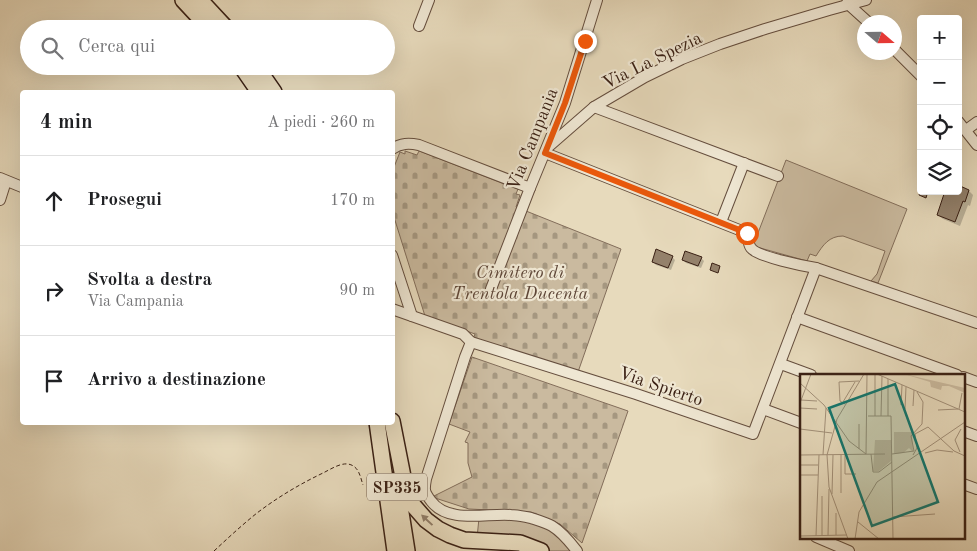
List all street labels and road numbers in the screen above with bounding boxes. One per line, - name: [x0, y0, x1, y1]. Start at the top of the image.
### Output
- street label: Via La Spezia: [600, 29, 705, 93]
- street label: Via Campania: [504, 85, 562, 193]
- street label: Via Spierto: [616, 364, 705, 410]
- road number: SP335: [367, 474, 427, 501]

